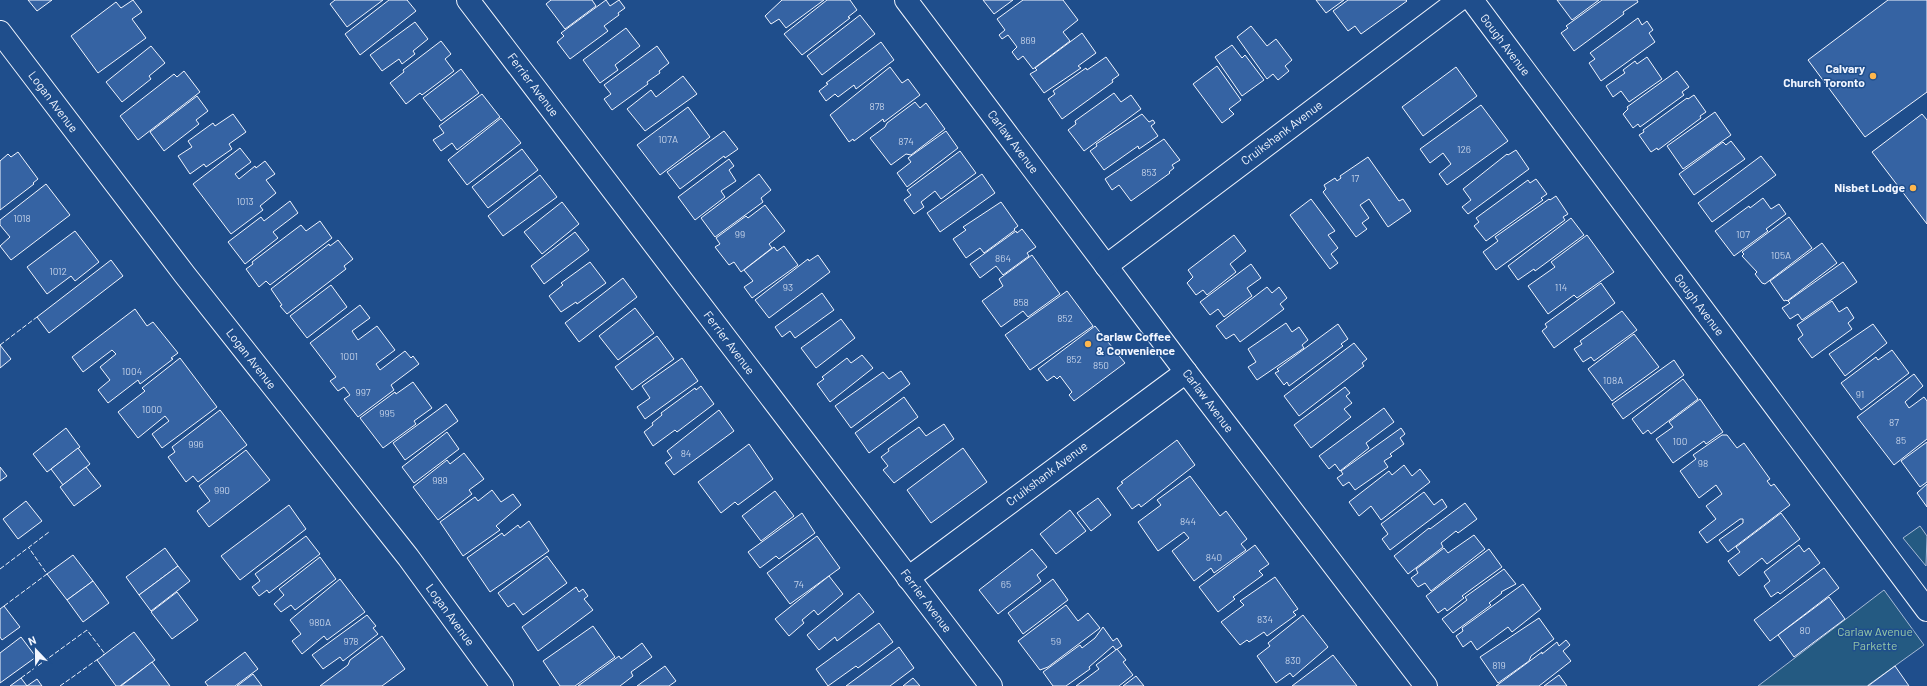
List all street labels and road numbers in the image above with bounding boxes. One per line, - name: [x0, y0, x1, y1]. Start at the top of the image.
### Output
- street label: Gough Avenue: [1478, 11, 1534, 78]
- street label: Ferrier Avenue: [505, 50, 562, 119]
- street label: Logan Avenue: [26, 68, 81, 135]
- street label: Cruikshank Avenue: [1238, 97, 1325, 167]
- street label: Carlaw Avenue: [985, 107, 1042, 176]
- street label: Gough Avenue: [1672, 271, 1728, 338]
- street label: Ferrier Avenue: [701, 308, 758, 377]
- street label: Logan Avenue: [224, 325, 280, 391]
- street label: Carlaw Avenue: [1180, 366, 1237, 435]
- street label: Cruikshank Avenue: [1003, 438, 1090, 508]
- street label: Ferrier Avenue: [898, 566, 955, 635]
- street label: Logan Avenue: [424, 581, 478, 648]

